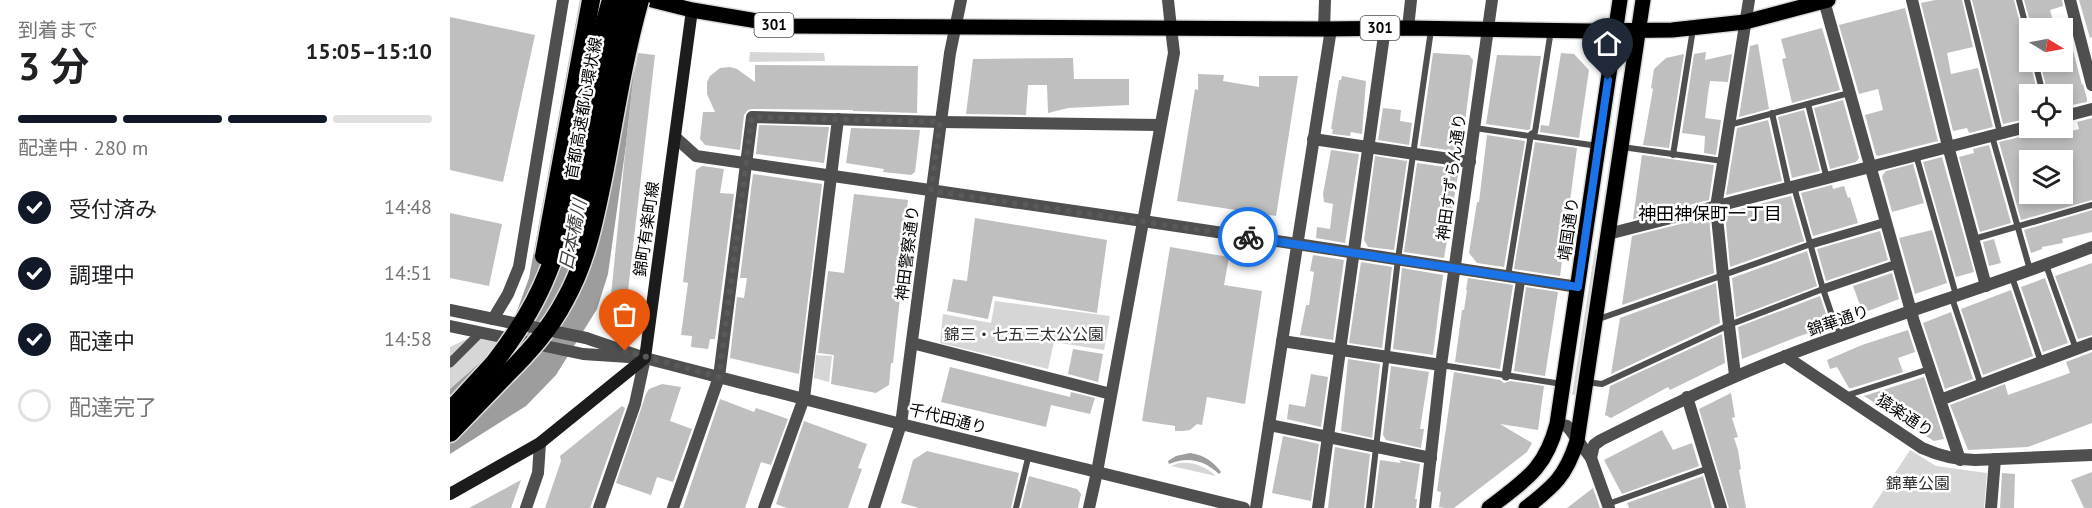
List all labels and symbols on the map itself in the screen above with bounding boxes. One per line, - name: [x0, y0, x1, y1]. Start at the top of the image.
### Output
- road number: 301: [754, 13, 794, 37]
- road number: 301: [1360, 16, 1400, 40]
- pin: [1582, 18, 1633, 80]
- north arrow: [2019, 18, 2073, 72]
- street label: 首都高速都心環状線: [561, 35, 605, 181]
- street label: 神田すずらん通り: [1432, 112, 1470, 242]
- street label: 錦町有楽町線: [629, 180, 663, 278]
- water label: 日本橋川: [554, 195, 592, 273]
- street label: 靖国通り: [1554, 196, 1582, 262]
- district label: 神田神保町一丁目: [1638, 202, 1782, 225]
- street label: 神田警察通り: [891, 204, 923, 302]
- courier: [1218, 207, 1278, 267]
- pin: [599, 289, 650, 351]
- street label: 錦華通り: [1804, 300, 1872, 340]
- park label: 錦三・七五三太公公園: [944, 324, 1104, 344]
- street label: 猿楽通り: [1873, 389, 1937, 441]
- street label: 千代田通り: [907, 399, 989, 437]
- park label: 錦華公園: [1886, 473, 1950, 493]

